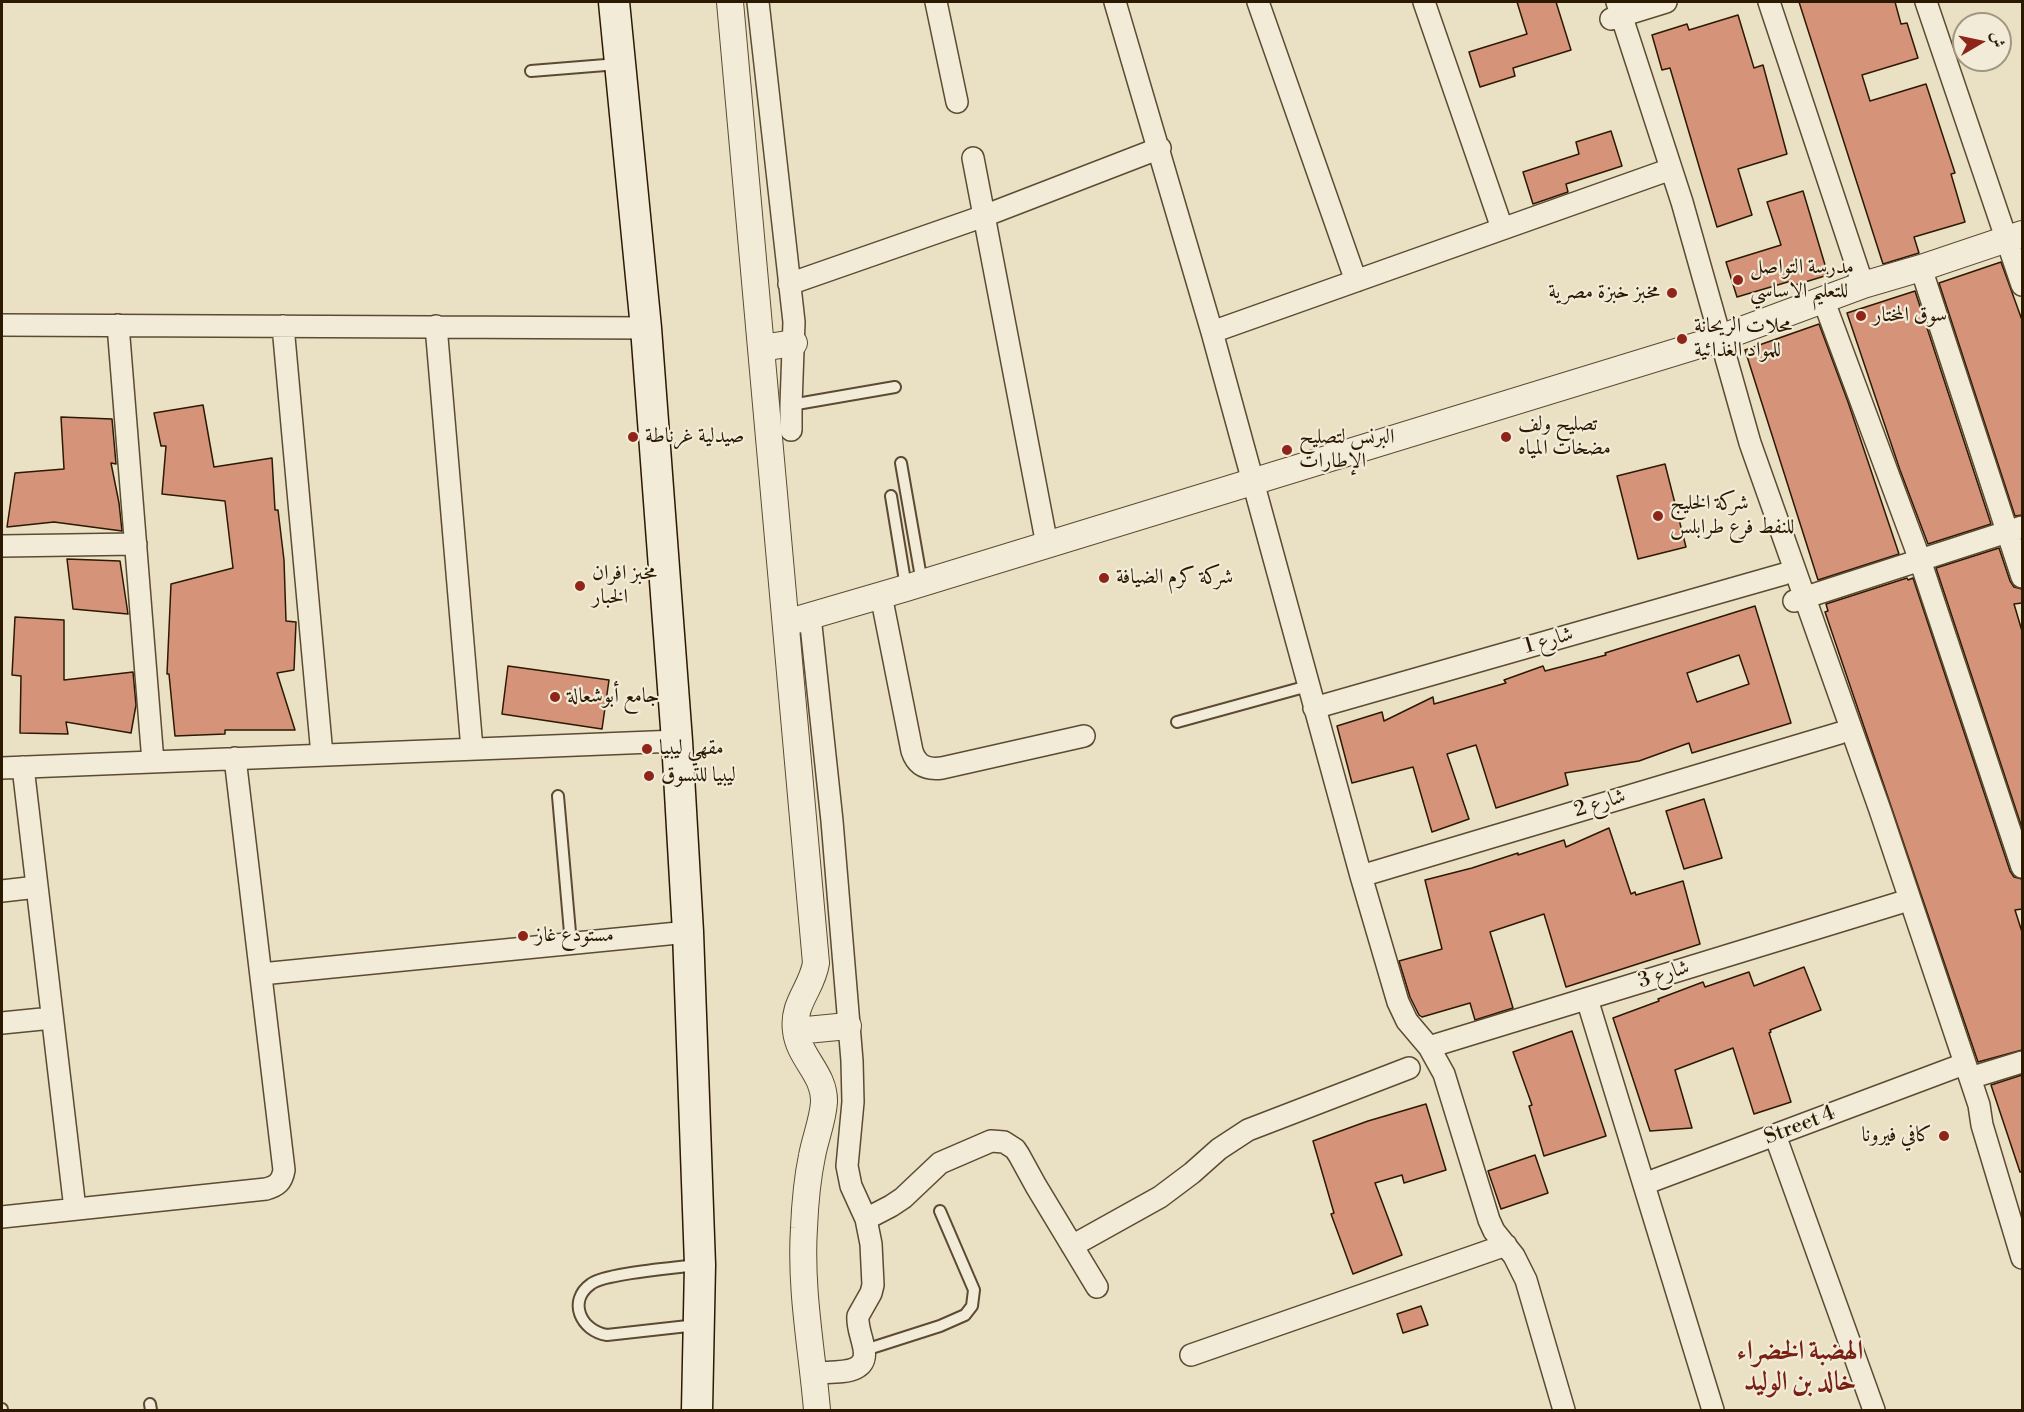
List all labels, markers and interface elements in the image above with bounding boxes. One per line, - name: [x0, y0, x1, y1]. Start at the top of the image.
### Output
- north arrow: [1952, 12, 2012, 72]
- text: ش: [1987, 30, 2009, 49]
- place label: مدرسة التواصل للتعليم الاساسي: [1750, 255, 1854, 305]
- marker: مدرسة التواصل للتعليم الاساسي: [1731, 273, 1745, 287]
- place label: مخبز خبزة مصرية: [1548, 280, 1660, 306]
- marker: مخبز خبزة مصرية: [1665, 286, 1679, 300]
- place label: سوق المختار: [1873, 303, 1947, 329]
- marker: سوق المختار: [1854, 309, 1868, 323]
- place label: محلات الريحانة للمواد الغذائية: [1694, 314, 1792, 364]
- marker: محلات الريحانة للمواد الغذائية: [1675, 332, 1689, 346]
- place label: تصليح ولف مضخات المياه: [1518, 412, 1611, 462]
- place label: صيدلية غرناطة: [645, 424, 744, 450]
- place label: البرنس لتصليح الإطارات: [1299, 425, 1395, 475]
- marker: صيدلية غرناطة: [626, 430, 640, 444]
- marker: تصليح ولف مضخات المياه: [1499, 430, 1513, 444]
- marker: البرنس لتصليح الإطارات: [1280, 443, 1294, 457]
- place label: شركة الخليج للنفط فرع طرابلس: [1670, 491, 1795, 541]
- marker: شركة الخليج للنفط فرع طرابلس: [1651, 509, 1665, 523]
- place label: مخبز افران الخبار: [592, 561, 657, 611]
- place label: شركة كرم الضيافة: [1116, 565, 1233, 591]
- marker: شركة كرم الضيافة: [1097, 571, 1111, 585]
- marker: مخبز افران الخبار: [573, 579, 587, 593]
- street label: شارع 1: [1522, 622, 1576, 660]
- place label: جامع أبوشعالة: [567, 684, 659, 710]
- marker: جامع أبوشعالة: [548, 690, 562, 704]
- place label: مقهي ليبيا: [659, 736, 724, 762]
- marker: مقهي ليبيا: [640, 742, 654, 756]
- place label: ليبيا للتسوق: [661, 763, 736, 789]
- marker: ليبيا للتسوق: [642, 769, 656, 783]
- street label: شارع 2: [1571, 784, 1629, 824]
- place label: مستودع غاز: [535, 923, 614, 949]
- marker: مستودع غاز: [516, 929, 530, 943]
- street label: شارع 3: [1635, 955, 1693, 995]
- street label: Street 4: [1761, 1101, 1839, 1151]
- place label: كافي فيرونا: [1862, 1123, 1932, 1149]
- marker: كافي فيرونا: [1937, 1129, 1951, 1143]
- district label: الهضبة الخضراء خالد بن الوليد: [1737, 1337, 1863, 1400]

